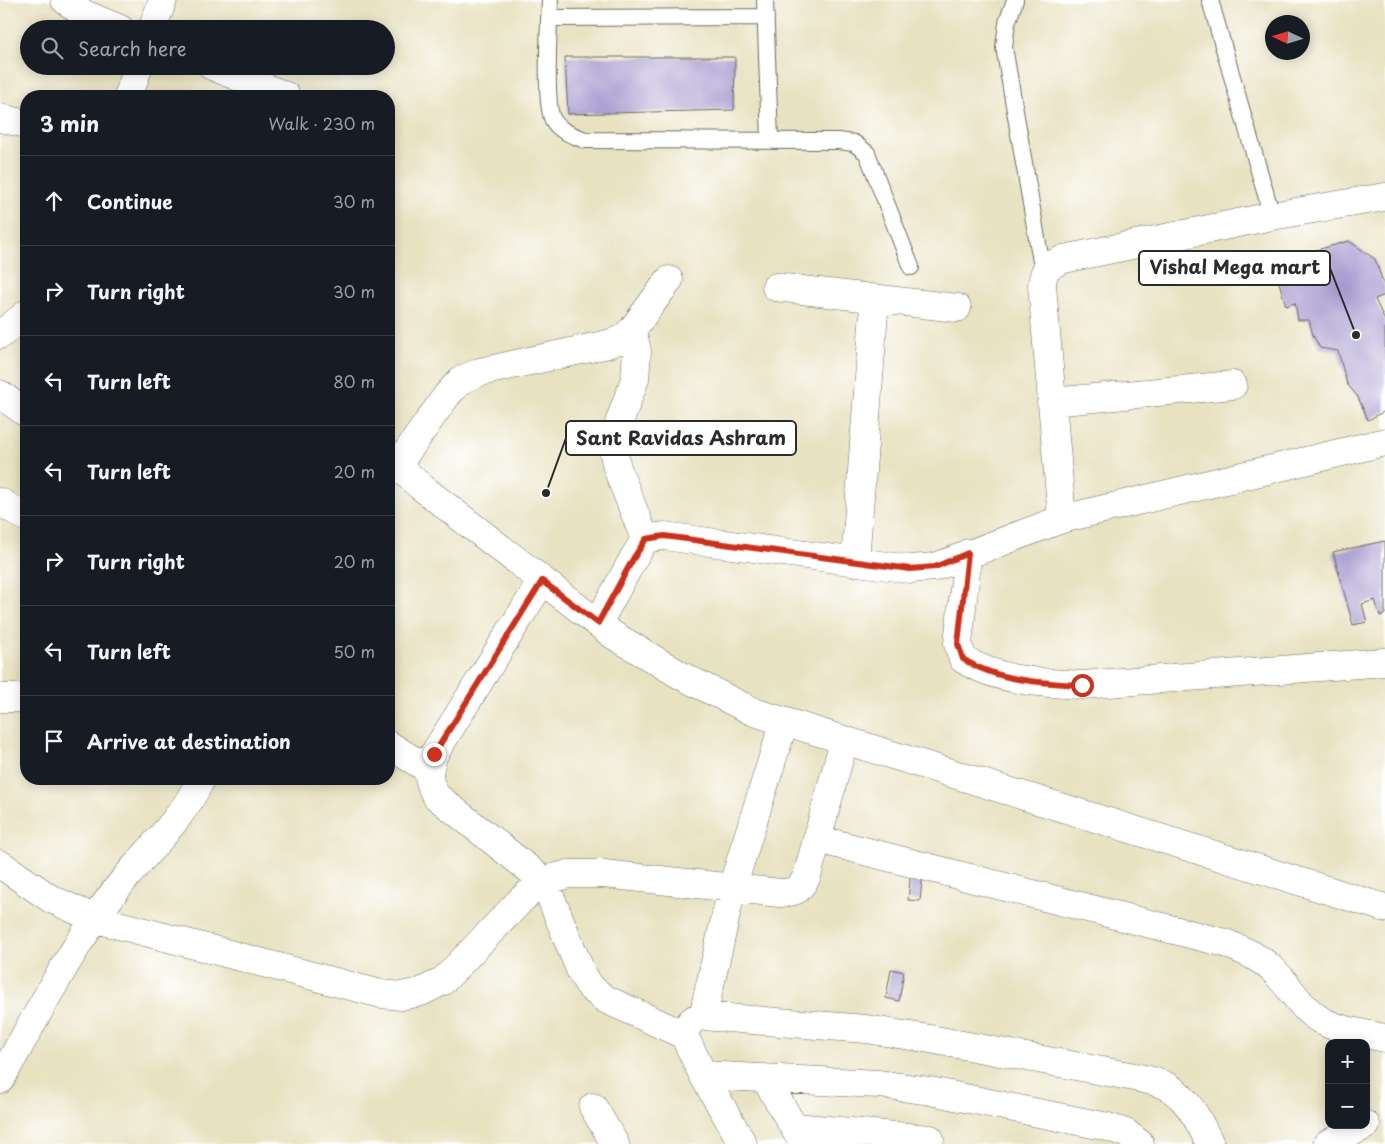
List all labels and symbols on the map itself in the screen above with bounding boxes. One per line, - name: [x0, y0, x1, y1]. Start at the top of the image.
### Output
- north arrow: [1265, 15, 1310, 60]
- callout: Vishal Mega mart: [1139, 251, 1330, 285]
- text: Vishal Mega mart: [1150, 252, 1320, 280]
- callout: Sant Ravidas Ashram: [566, 421, 796, 455]
- text: Sant Ravidas Ashram: [576, 423, 786, 451]
- route start: [1071, 674, 1094, 697]
- route end: [423, 743, 446, 766]

